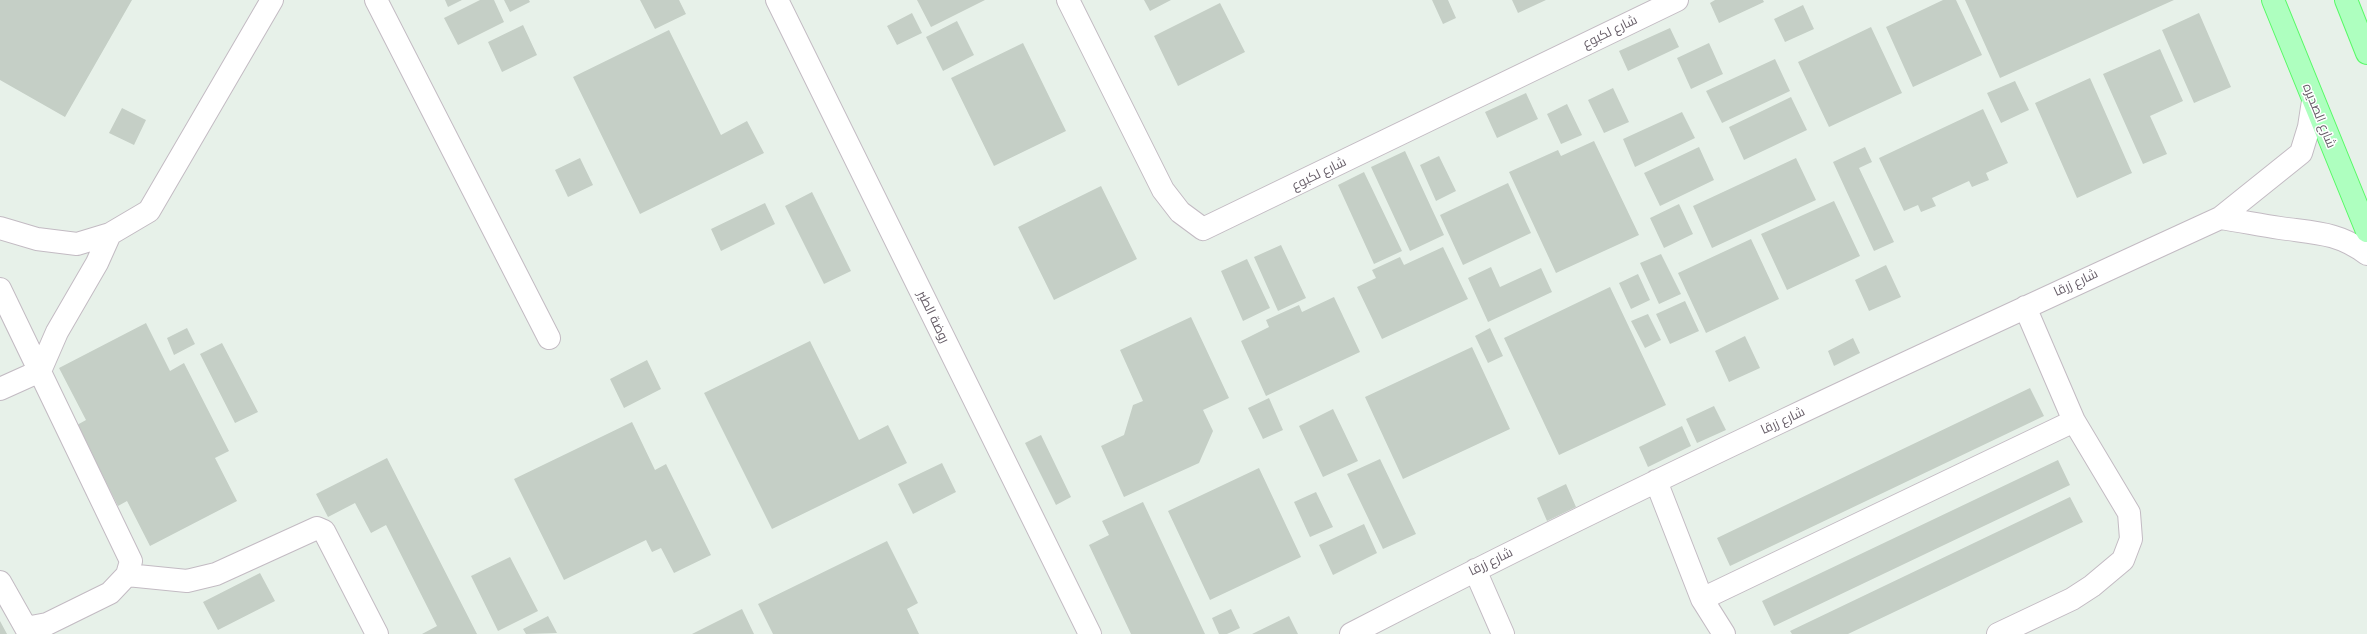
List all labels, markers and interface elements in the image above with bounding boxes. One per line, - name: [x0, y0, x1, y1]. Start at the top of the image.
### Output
- street label: شارع لكبوع: [1580, 12, 1640, 52]
- street label: شارع الصديره: [2299, 81, 2339, 151]
- street label: شارع لكبوع: [1289, 154, 1349, 194]
- street label: شارع زرقا: [2051, 266, 2101, 300]
- street label: روضة الطير: [914, 288, 952, 346]
- street label: شارع زرقا: [1758, 404, 1808, 438]
- street label: شارع زرقا: [1467, 545, 1515, 579]

